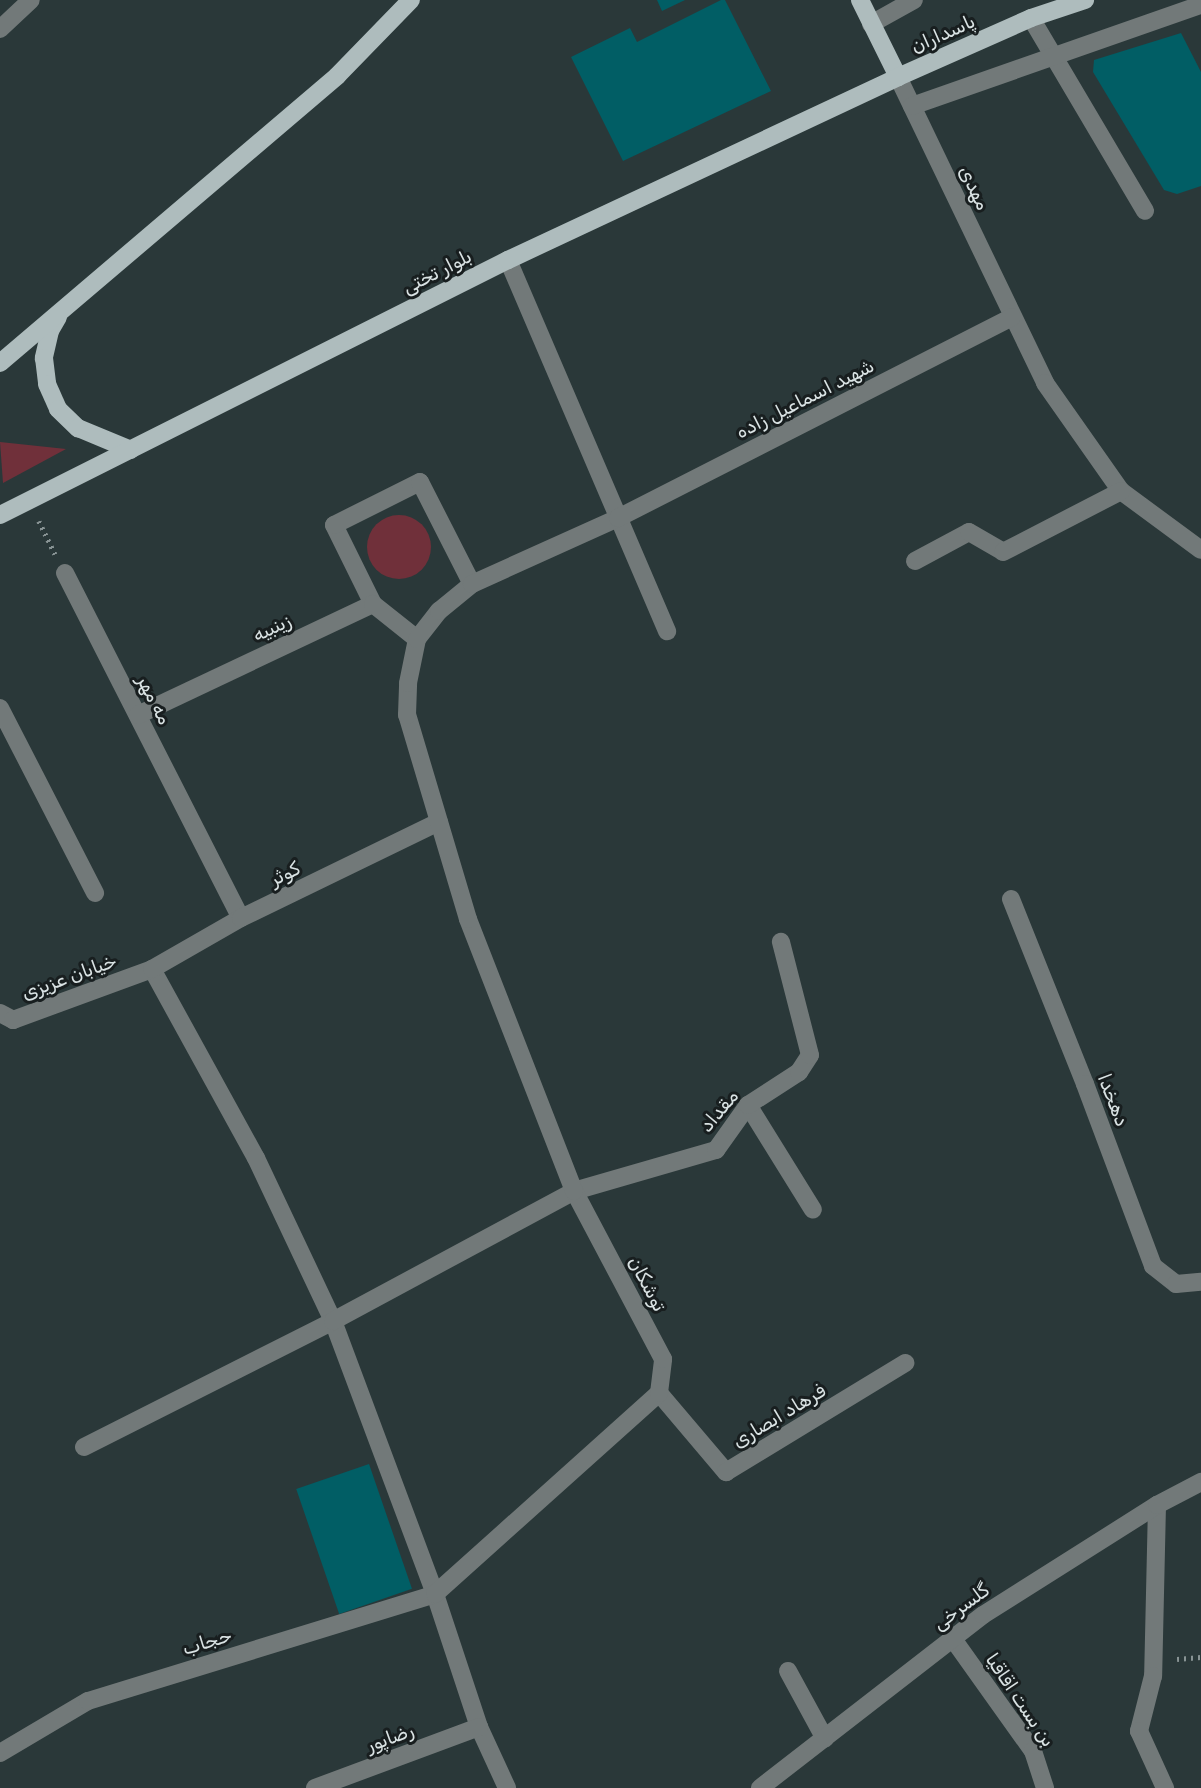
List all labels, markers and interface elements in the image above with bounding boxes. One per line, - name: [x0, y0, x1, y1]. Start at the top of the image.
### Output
- street label: پاسداران: [907, 10, 979, 58]
- street label: مهدی: [954, 162, 994, 214]
- street label: بلوار تختی: [399, 245, 475, 299]
- street label: شهید اسماعیل زاده: [732, 354, 878, 444]
- street label: زینبیه: [249, 609, 295, 647]
- street label: مه مهر: [132, 671, 176, 729]
- street label: کوثر: [266, 857, 304, 891]
- street label: خیابان عزیزی: [18, 949, 120, 1005]
- street label: دهخدا: [1093, 1071, 1133, 1129]
- street label: مقداد: [695, 1085, 743, 1137]
- street label: توشکان: [623, 1253, 671, 1315]
- street label: فرهاد ابصاری: [728, 1379, 830, 1453]
- street label: گلسرخی: [928, 1579, 994, 1635]
- street label: حجاب: [180, 1624, 234, 1660]
- street label: بن بست اقاقیا: [980, 1649, 1060, 1751]
- street label: رضاپور: [363, 1719, 417, 1757]

